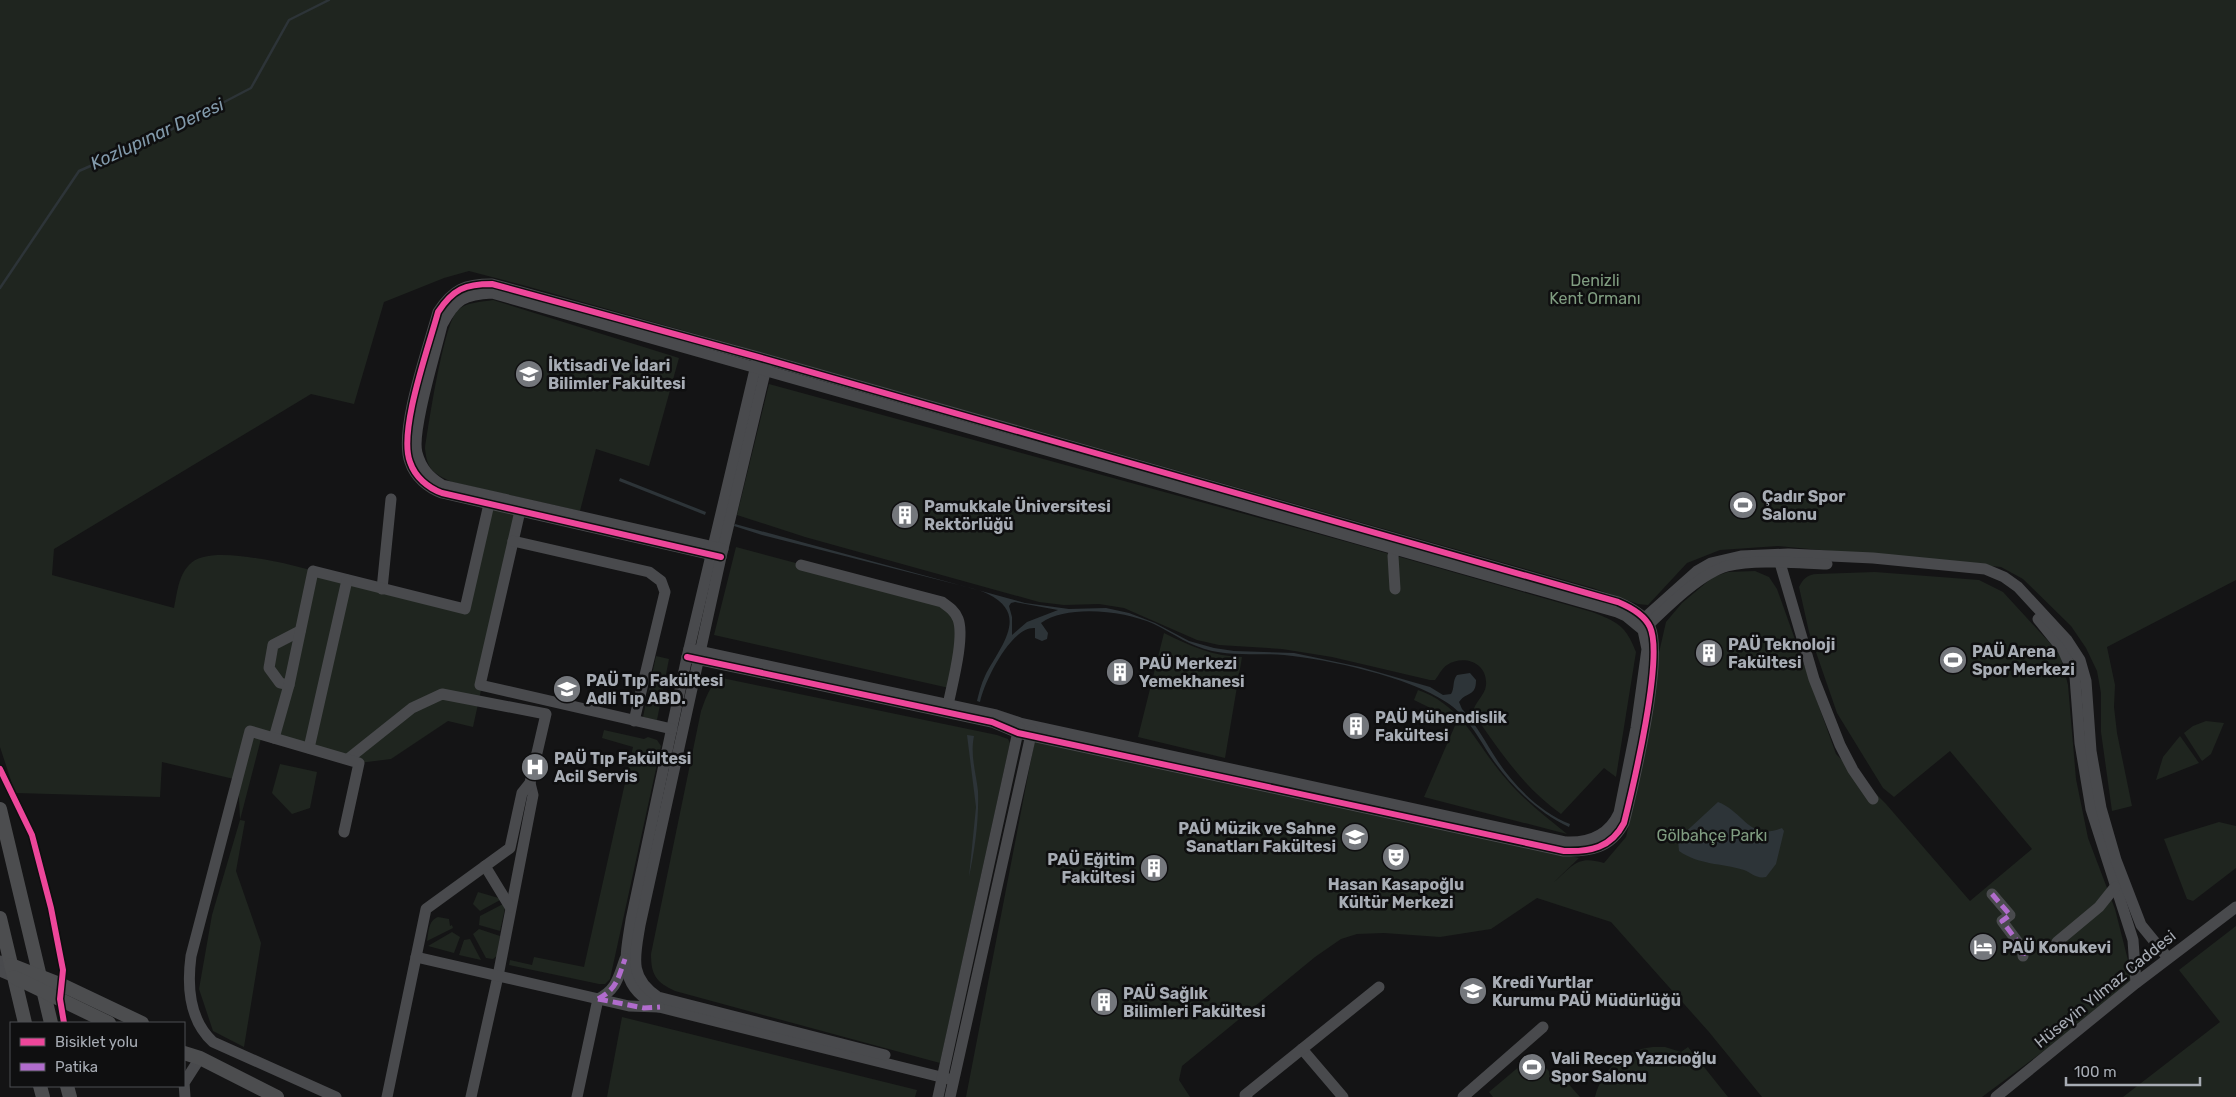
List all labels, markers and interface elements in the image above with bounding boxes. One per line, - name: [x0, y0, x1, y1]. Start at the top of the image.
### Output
- water label: Kozlupınar Deresi: [87, 93, 228, 175]
- park label: Denizli Kent Ormanı: [1549, 271, 1641, 308]
- place label: İktisadi Ve İdari Bilimler Fakültesi: [548, 356, 686, 393]
- school or university icon: İktisadi Ve İdari Bilimler Fakültesi: [514, 359, 544, 389]
- place label: Çadır Spor Salonu: [1762, 487, 1846, 524]
- sports icon: Çadır Spor Salonu: [1728, 490, 1758, 520]
- place label: Pamukkale Üniversitesi Rektörlüğü: [924, 496, 1111, 534]
- building icon: Pamukkale Üniversitesi Rektörlüğü: [890, 500, 920, 530]
- place label: PAÜ Teknoloji Fakültesi: [1728, 634, 1835, 672]
- building icon: PAÜ Teknoloji Fakültesi: [1694, 638, 1724, 668]
- place label: PAÜ Arena Spor Merkezi: [1972, 641, 2075, 679]
- sports icon: PAÜ Arena Spor Merkezi: [1938, 645, 1968, 675]
- place label: PAÜ Merkezi Yemekhanesi: [1139, 653, 1245, 691]
- building icon: PAÜ Merkezi Yemekhanesi: [1105, 657, 1135, 687]
- place label: PAÜ Tıp Fakültesi Adli Tıp ABD.: [586, 670, 723, 708]
- school or university icon: PAÜ Tıp Fakültesi Adli Tıp ABD.: [552, 674, 582, 704]
- place label: PAÜ Mühendislik Fakültesi: [1375, 707, 1508, 745]
- building icon: PAÜ Mühendislik Fakültesi: [1341, 711, 1371, 741]
- place label: PAÜ Tıp Fakültesi Acil Servis: [554, 748, 691, 786]
- hospital icon: PAÜ Tıp Fakültesi Acil Servis: [520, 752, 550, 782]
- place label: PAÜ Müzik ve Sahne Sanatları Fakültesi: [1178, 818, 1336, 856]
- school or university icon: PAÜ Müzik ve Sahne Sanatları Fakültesi: [1340, 822, 1370, 852]
- park label: Gölbahçe Parkı: [1657, 826, 1767, 845]
- theatre icon: Hasan Kasapoğlu Kültür Merkezi: [1381, 842, 1411, 872]
- place label: PAÜ Eğitim Fakültesi: [1047, 849, 1135, 887]
- building icon: PAÜ Eğitim Fakültesi: [1139, 853, 1169, 883]
- place label: Hasan Kasapoğlu Kültür Merkezi: [1328, 875, 1464, 912]
- street label: Hüseyin Yılmaz Caddesi: [2031, 926, 2179, 1052]
- hotel icon: PAÜ Konukevi: [1968, 932, 1998, 962]
- place label: PAÜ Konukevi: [2002, 937, 2111, 957]
- place label: Kredi Yurtlar Kurumu PAÜ Müdürlüğü: [1492, 973, 1681, 1010]
- school or university icon: Kredi Yurtlar Kurumu PAÜ Müdürlüğü: [1458, 976, 1488, 1006]
- place label: PAÜ Sağlık Bilimleri Fakültesi: [1123, 983, 1266, 1021]
- building icon: PAÜ Sağlık Bilimleri Fakültesi: [1089, 987, 1119, 1017]
- legend: [10, 1022, 185, 1087]
- text: Bisiklet yolu: [55, 1033, 138, 1051]
- place label: Vali Recep Yazıcıoğlu Spor Salonu: [1551, 1049, 1717, 1086]
- sports icon: Vali Recep Yazıcıoğlu Spor Salonu: [1517, 1052, 1547, 1082]
- scale bar: [2066, 1054, 2200, 1086]
- text: Patika: [55, 1058, 98, 1076]
- text: 100 m: [2074, 1063, 2116, 1081]

